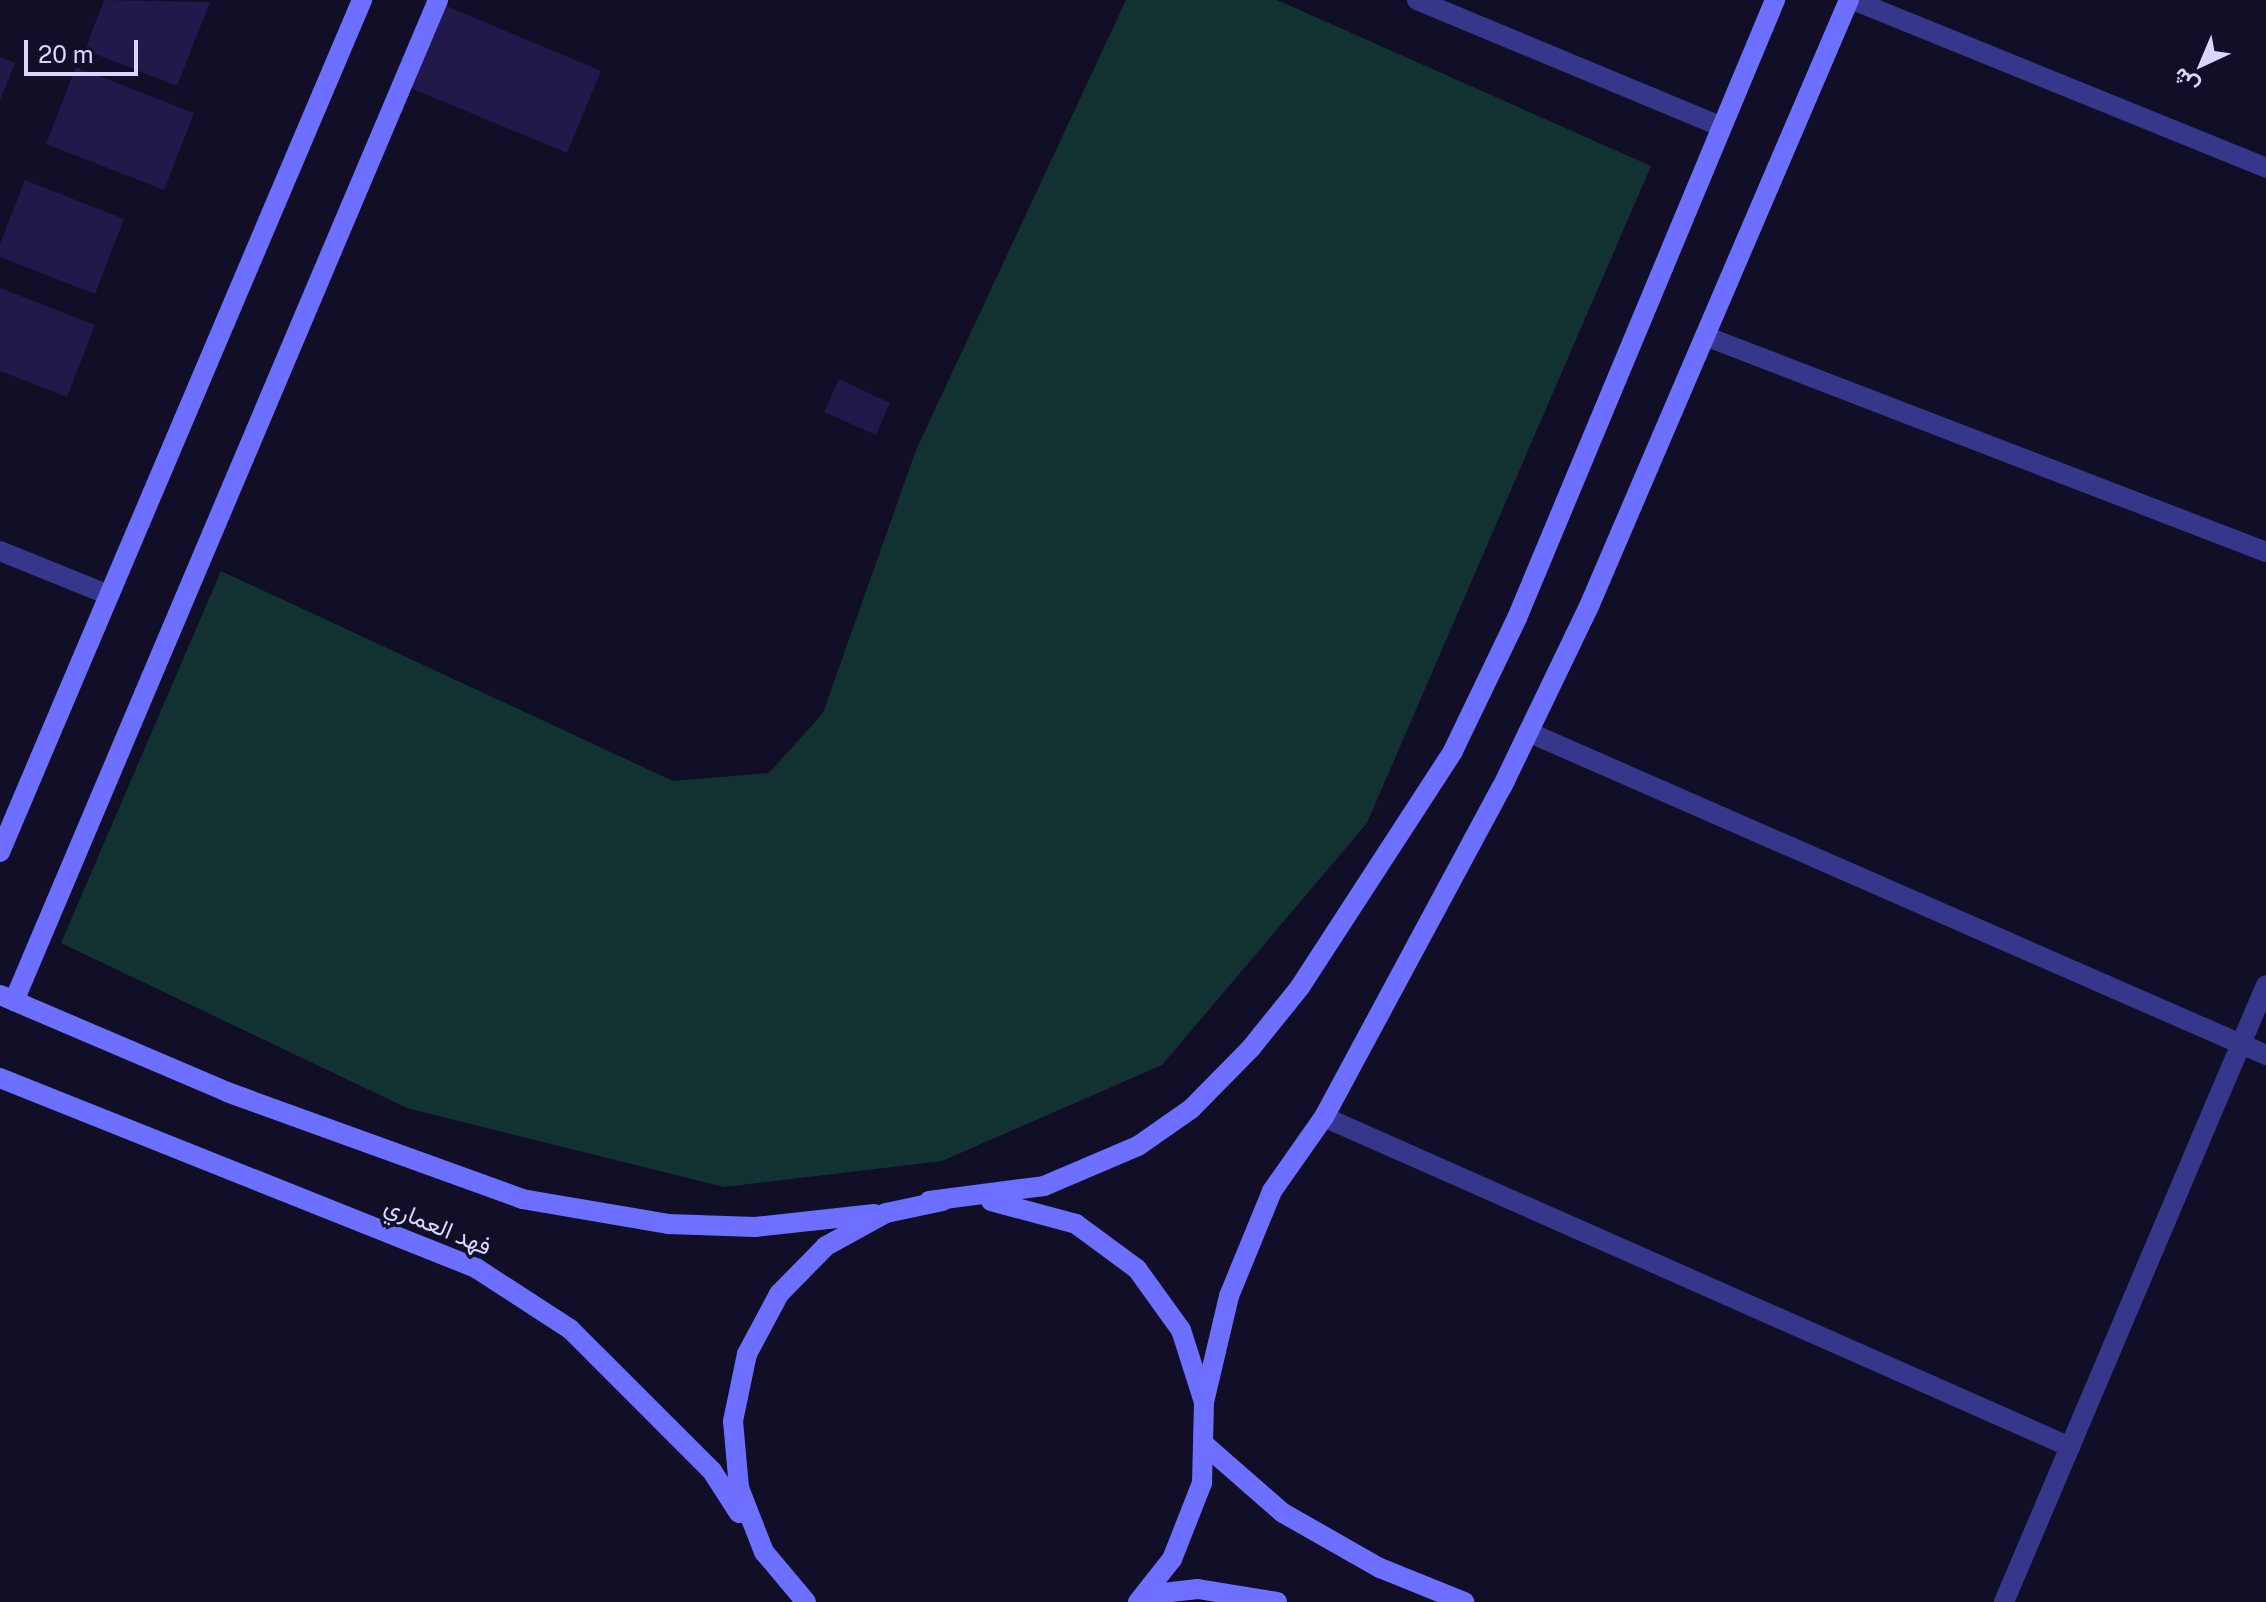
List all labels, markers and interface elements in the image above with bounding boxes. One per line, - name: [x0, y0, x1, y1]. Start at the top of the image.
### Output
- scale bar: [28, 24, 142, 74]
- north arrow: [2162, 24, 2242, 104]
- text: 20 m: [38, 40, 94, 68]
- text: ش: [2167, 63, 2204, 100]
- street label: فهد العماري: [380, 1191, 496, 1261]

